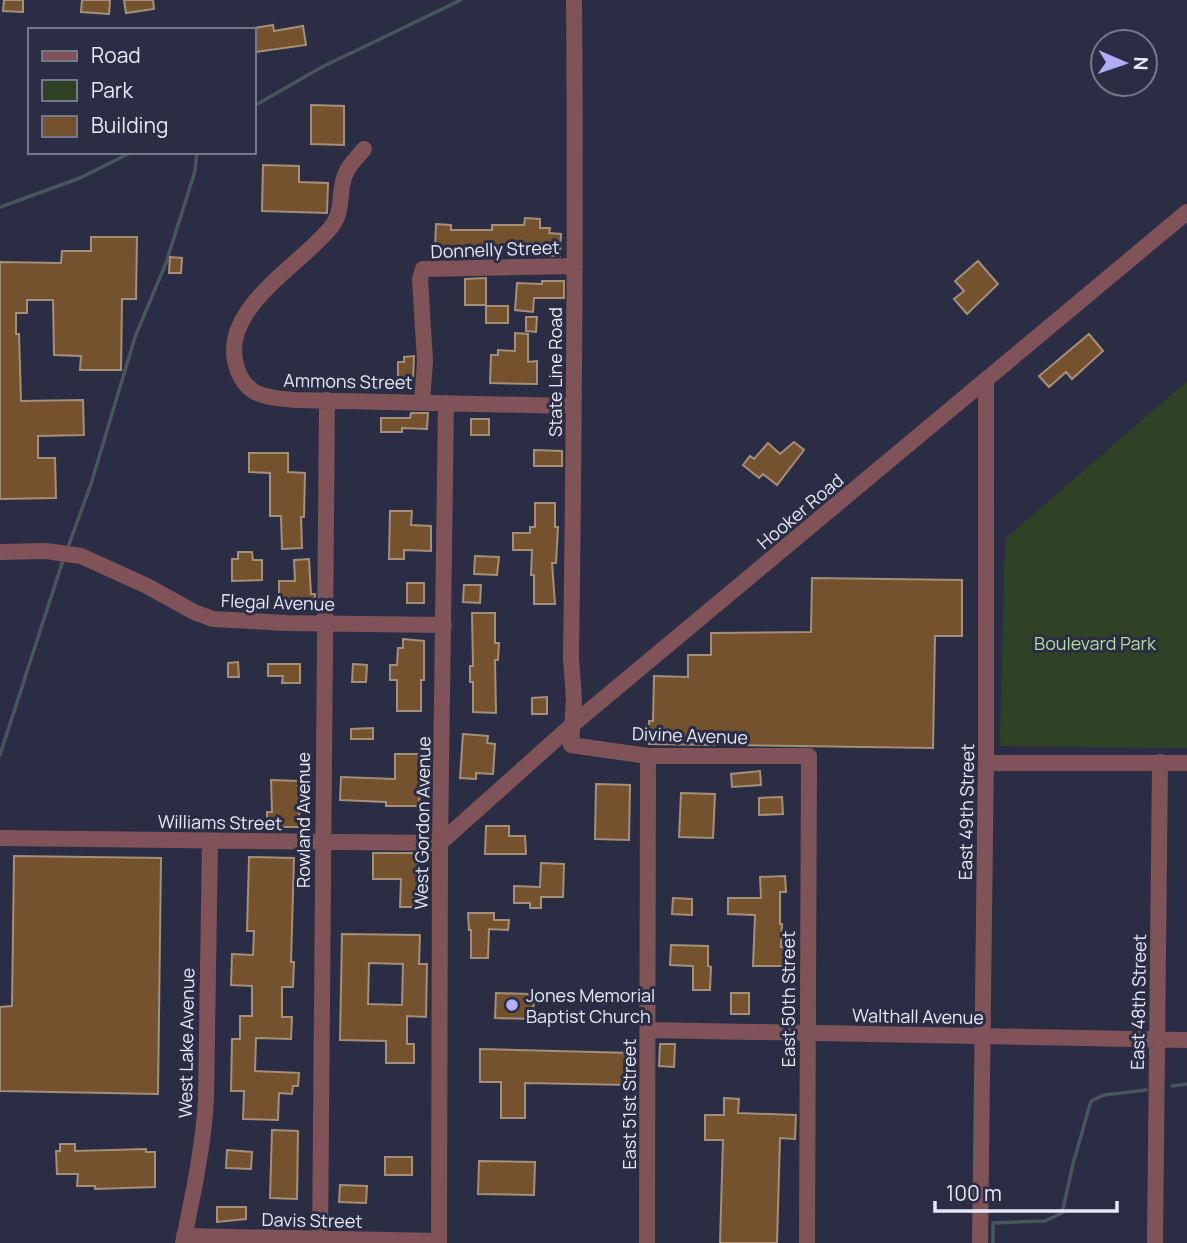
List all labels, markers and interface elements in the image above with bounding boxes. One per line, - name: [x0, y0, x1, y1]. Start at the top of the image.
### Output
- legend: [28, 28, 256, 154]
- north arrow: [1089, 28, 1159, 98]
- text: Road: [91, 41, 141, 69]
- text: N: [1128, 56, 1154, 71]
- text: Park: [91, 76, 133, 104]
- text: Building: [91, 111, 168, 139]
- street label: Donnelly Street: [430, 235, 560, 263]
- street label: State Line Road: [543, 307, 567, 437]
- street label: Ammons Street: [283, 368, 413, 394]
- street label: Hooker Road: [752, 468, 848, 554]
- street label: Flegal Avenue: [221, 588, 335, 616]
- park label: Boulevard Park: [1034, 631, 1157, 655]
- street label: Divine Avenue: [632, 721, 748, 749]
- street label: West Gordon Avenue: [408, 736, 436, 910]
- street label: East 49th Street: [953, 744, 979, 880]
- street label: Rowland Avenue: [291, 752, 315, 888]
- street label: Williams Street: [158, 809, 282, 835]
- street label: East 50th Street: [776, 931, 800, 1067]
- street label: East 48th Street: [1125, 934, 1151, 1070]
- street label: West Lake Avenue: [173, 968, 199, 1118]
- place label: Jones Memorial Baptist Church: [526, 983, 655, 1028]
- marker: Jones Memorial Baptist Church: [504, 997, 520, 1013]
- street label: Walthall Avenue: [852, 1003, 984, 1029]
- street label: East 51st Street: [617, 1038, 641, 1170]
- scale bar: [935, 1170, 1117, 1214]
- text: 100 m: [946, 1179, 1002, 1207]
- street label: Davis Street: [261, 1207, 363, 1233]

